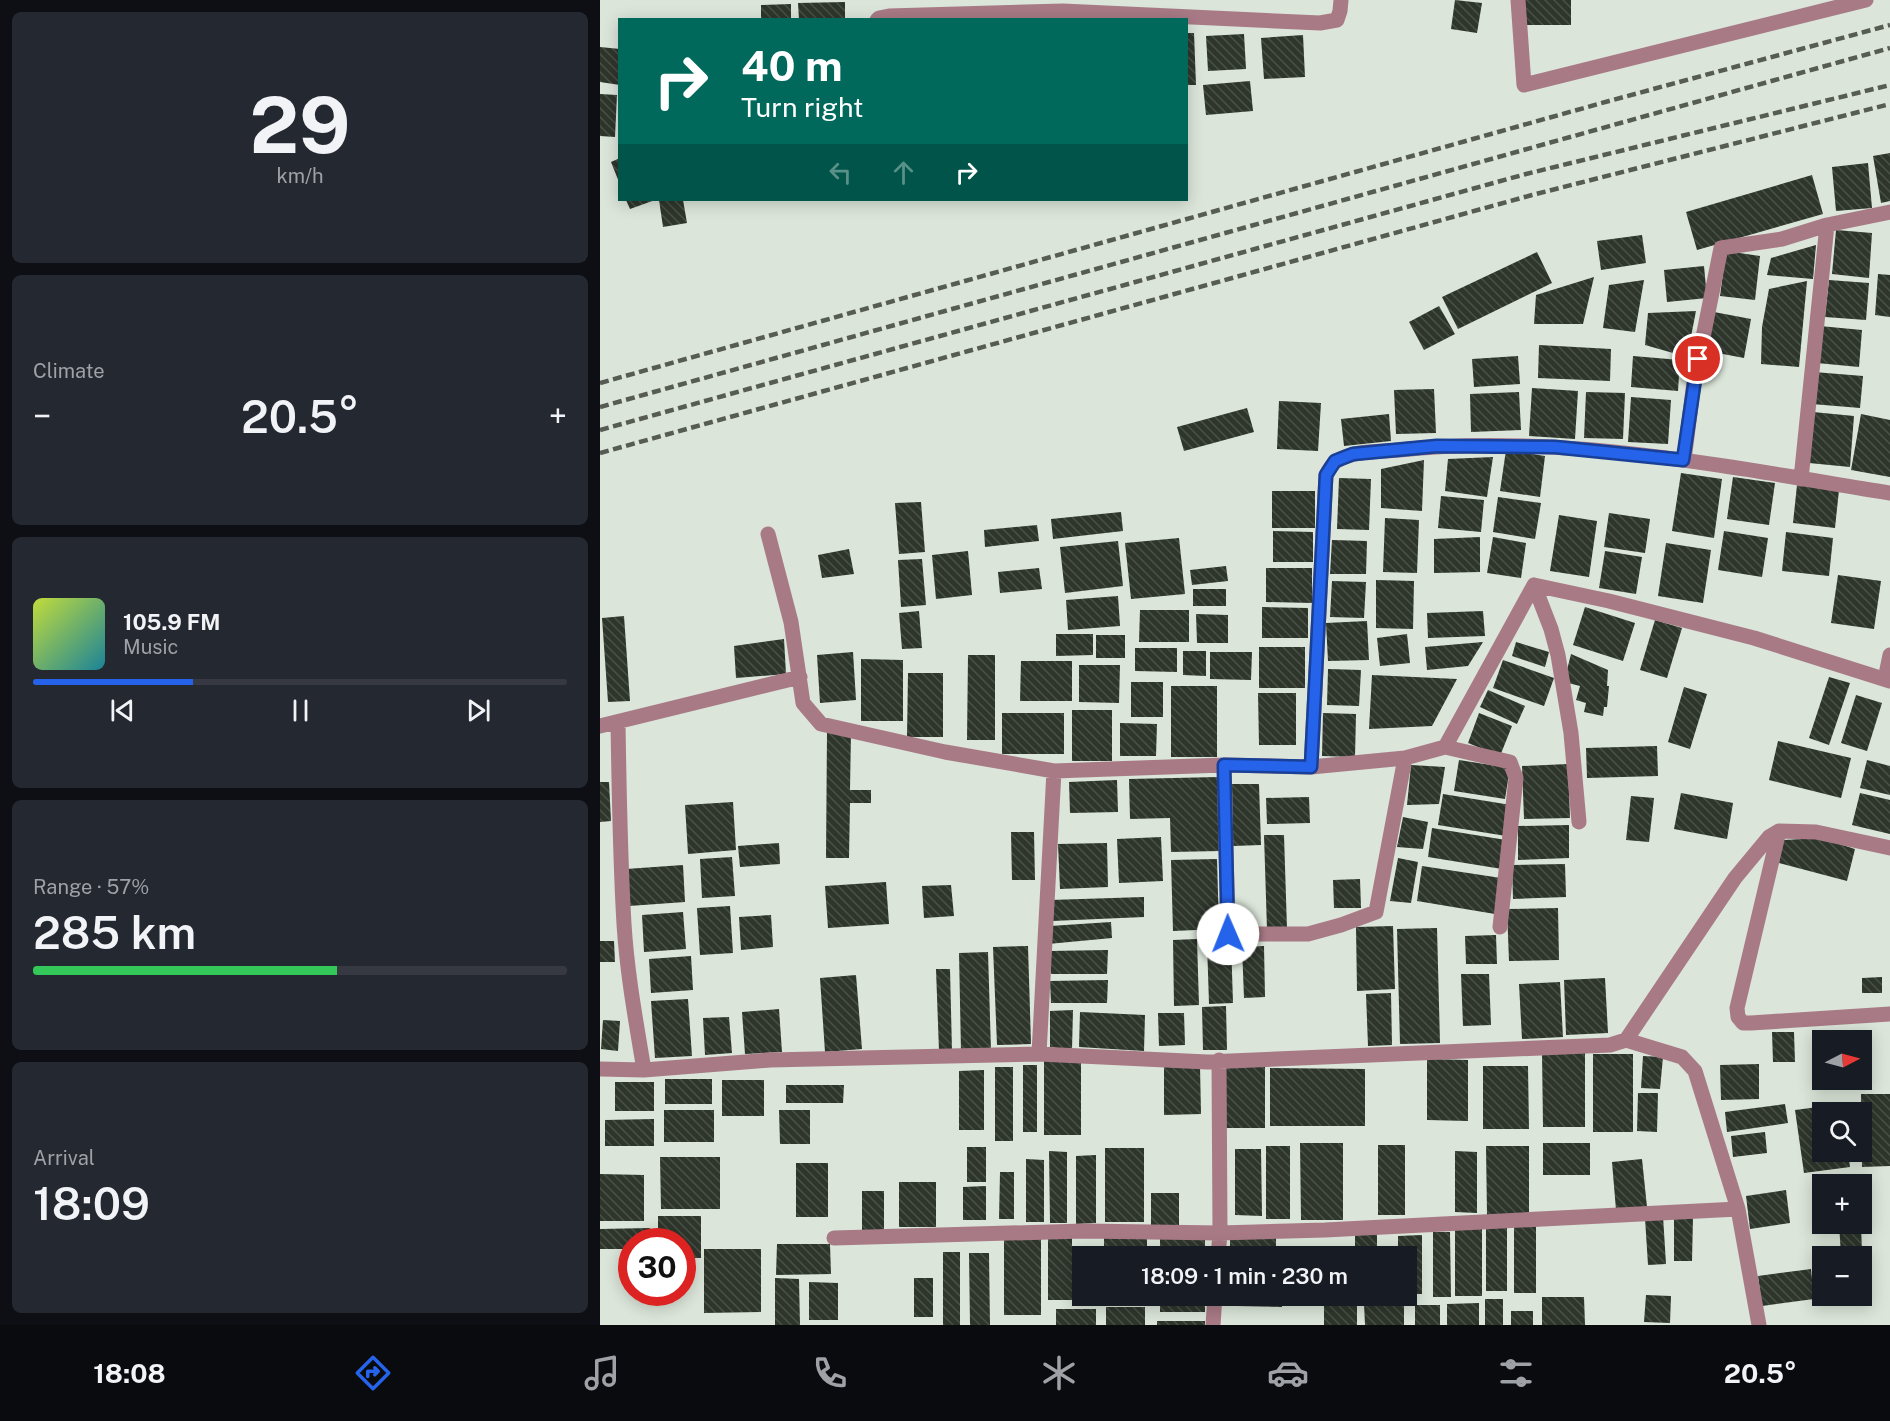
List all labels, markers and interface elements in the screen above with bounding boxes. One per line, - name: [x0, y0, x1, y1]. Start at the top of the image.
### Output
- text: 40 m: [741, 41, 843, 90]
- icon: right: [642, 42, 720, 120]
- text: 29: [250, 79, 350, 171]
- text: Turn right: [741, 91, 864, 123]
- icon: left: [824, 156, 857, 189]
- icon: ahead: [887, 156, 920, 189]
- icon: right: [950, 156, 983, 189]
- text: km/h: [276, 164, 324, 188]
- pin: [1672, 333, 1723, 384]
- icon: arrive: [1681, 342, 1714, 375]
- text: Climate: [33, 359, 105, 383]
- text: 20.5°: [241, 390, 359, 443]
- text: −: [33, 397, 51, 435]
- text: +: [549, 397, 567, 435]
- text: 105.9 FM: [123, 609, 221, 635]
- text: Music: [123, 635, 178, 659]
- icon: previous: [106, 694, 139, 727]
- icon: pause: [284, 694, 317, 727]
- icon: next: [462, 694, 495, 727]
- text: Range · 57%: [33, 875, 149, 899]
- position arrow: [1196, 902, 1260, 966]
- text: 285 km: [33, 906, 196, 959]
- north arrow: [1812, 1030, 1872, 1090]
- map controls: [1812, 1030, 1872, 1306]
- button: search: [1812, 1102, 1872, 1162]
- text: Arrival: [33, 1146, 95, 1170]
- button: +: [1812, 1174, 1872, 1234]
- text: 18:09: [33, 1177, 150, 1230]
- speed limit sign: 30: [618, 1228, 696, 1306]
- button: −: [1812, 1246, 1872, 1306]
- text: 18:09 · 1 min · 230 m: [1141, 1263, 1348, 1289]
- icon: directions: [352, 1352, 394, 1394]
- icon: music: [581, 1352, 623, 1394]
- icon: phone: [809, 1352, 851, 1394]
- icon: climate: [1038, 1352, 1080, 1394]
- icon: car: [1267, 1352, 1309, 1394]
- icon: filters: [1495, 1352, 1537, 1394]
- text: 18:08: [93, 1357, 166, 1389]
- text: 20.5°: [1724, 1357, 1797, 1389]

